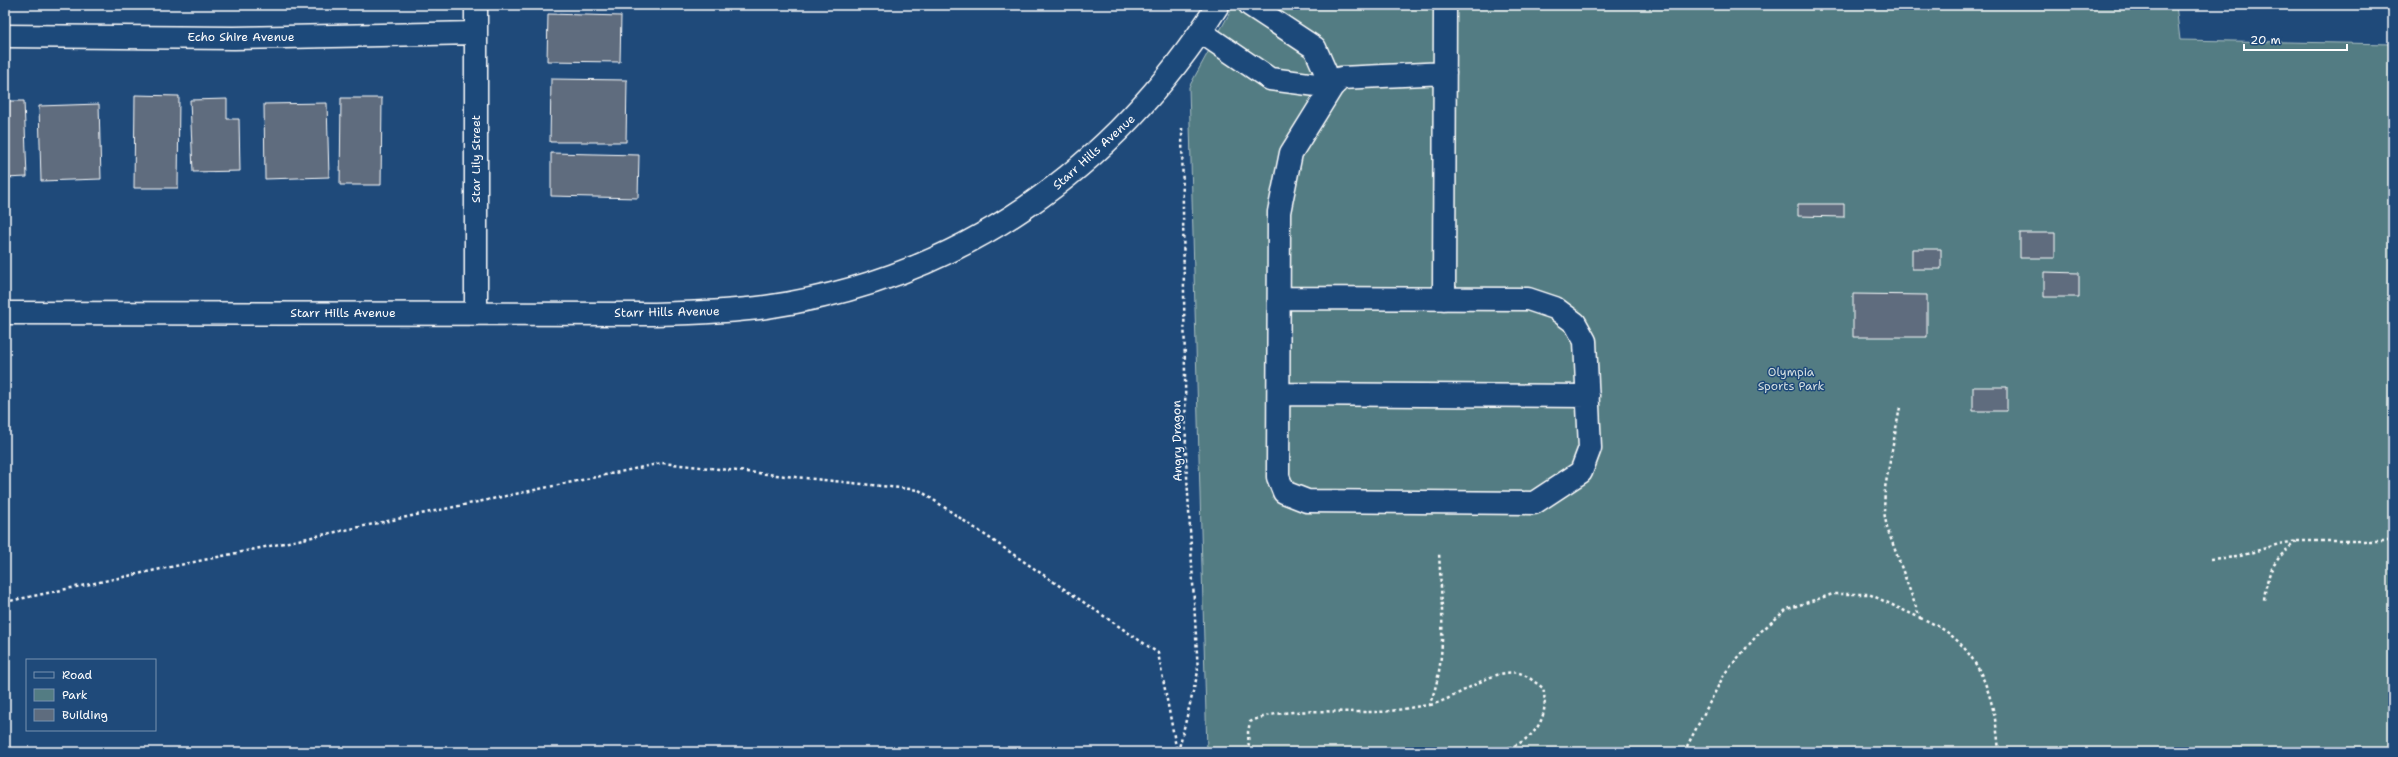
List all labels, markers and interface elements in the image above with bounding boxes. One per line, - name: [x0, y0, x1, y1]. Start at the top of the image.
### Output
- scale bar: [2244, 26, 2347, 52]
- street label: Echo Shire Avenue: [187, 29, 295, 45]
- text: 20 m: [2250, 32, 2281, 48]
- street label: Starr Hills Avenue: [1049, 111, 1139, 193]
- street label: Star Lily Street: [468, 115, 484, 203]
- street label: Starr Hills Avenue: [614, 303, 720, 321]
- street label: Starr Hills Avenue: [290, 305, 396, 321]
- park label: Olympia Sports Park: [1758, 364, 1824, 394]
- street label: Angry Dragon: [1168, 400, 1186, 482]
- legend: [26, 659, 156, 731]
- text: Road: [62, 667, 93, 683]
- text: Park: [62, 687, 88, 703]
- text: Building: [62, 707, 108, 723]

